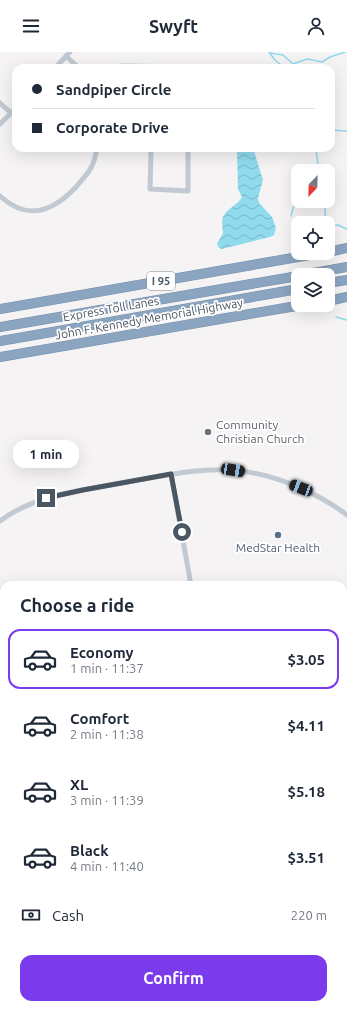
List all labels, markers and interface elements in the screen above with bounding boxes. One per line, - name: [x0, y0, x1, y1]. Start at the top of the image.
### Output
- icon: menu: [20, 15, 42, 37]
- icon: person: [305, 15, 327, 37]
- text: Swyft: [149, 16, 198, 36]
- text: Sandpiper Circle: [56, 81, 171, 98]
- text: Corporate Drive: [56, 119, 169, 136]
- north arrow: [291, 164, 335, 208]
- map controls: [291, 164, 335, 312]
- button: locate: [291, 216, 335, 260]
- button: layers: [291, 268, 335, 312]
- road number: I 95: [147, 272, 175, 290]
- street label: Express Toll Lanes: [62, 294, 160, 323]
- street label: John F. Kennedy Memorial Highway: [54, 296, 244, 341]
- place label: Community Christian Church: [216, 418, 304, 445]
- marker: Community Christian Church: [203, 427, 213, 437]
- callout: 1 min: [13, 440, 79, 468]
- text: 1 min: [30, 447, 62, 461]
- car: [220, 462, 246, 478]
- car: [288, 478, 314, 498]
- route end: [37, 489, 55, 507]
- route start: [173, 523, 191, 541]
- marker: MedStar Health: [273, 530, 283, 540]
- place label: MedStar Health: [236, 541, 320, 554]
- text: Choose a ride: [20, 595, 134, 615]
- icon: car: [22, 641, 58, 677]
- text: Economy: [70, 644, 134, 661]
- text: $3.05: [287, 651, 325, 668]
- text: 1 min · 11:37: [70, 661, 144, 675]
- icon: car: [22, 707, 58, 743]
- text: Comfort: [70, 710, 129, 727]
- text: $4.11: [287, 717, 325, 734]
- text: 2 min · 11:38: [70, 727, 144, 741]
- icon: car: [22, 773, 58, 809]
- text: XL: [70, 776, 88, 793]
- text: $5.18: [287, 783, 325, 800]
- text: 3 min · 11:39: [70, 793, 144, 807]
- icon: car: [22, 839, 58, 875]
- text: Black: [70, 842, 109, 859]
- text: $3.51: [287, 849, 325, 866]
- text: 4 min · 11:40: [70, 859, 144, 873]
- icon: cash: [20, 904, 42, 926]
- text: Cash: [52, 907, 84, 924]
- text: 220 m: [291, 908, 327, 922]
- button: Confirm: [20, 955, 327, 1001]

